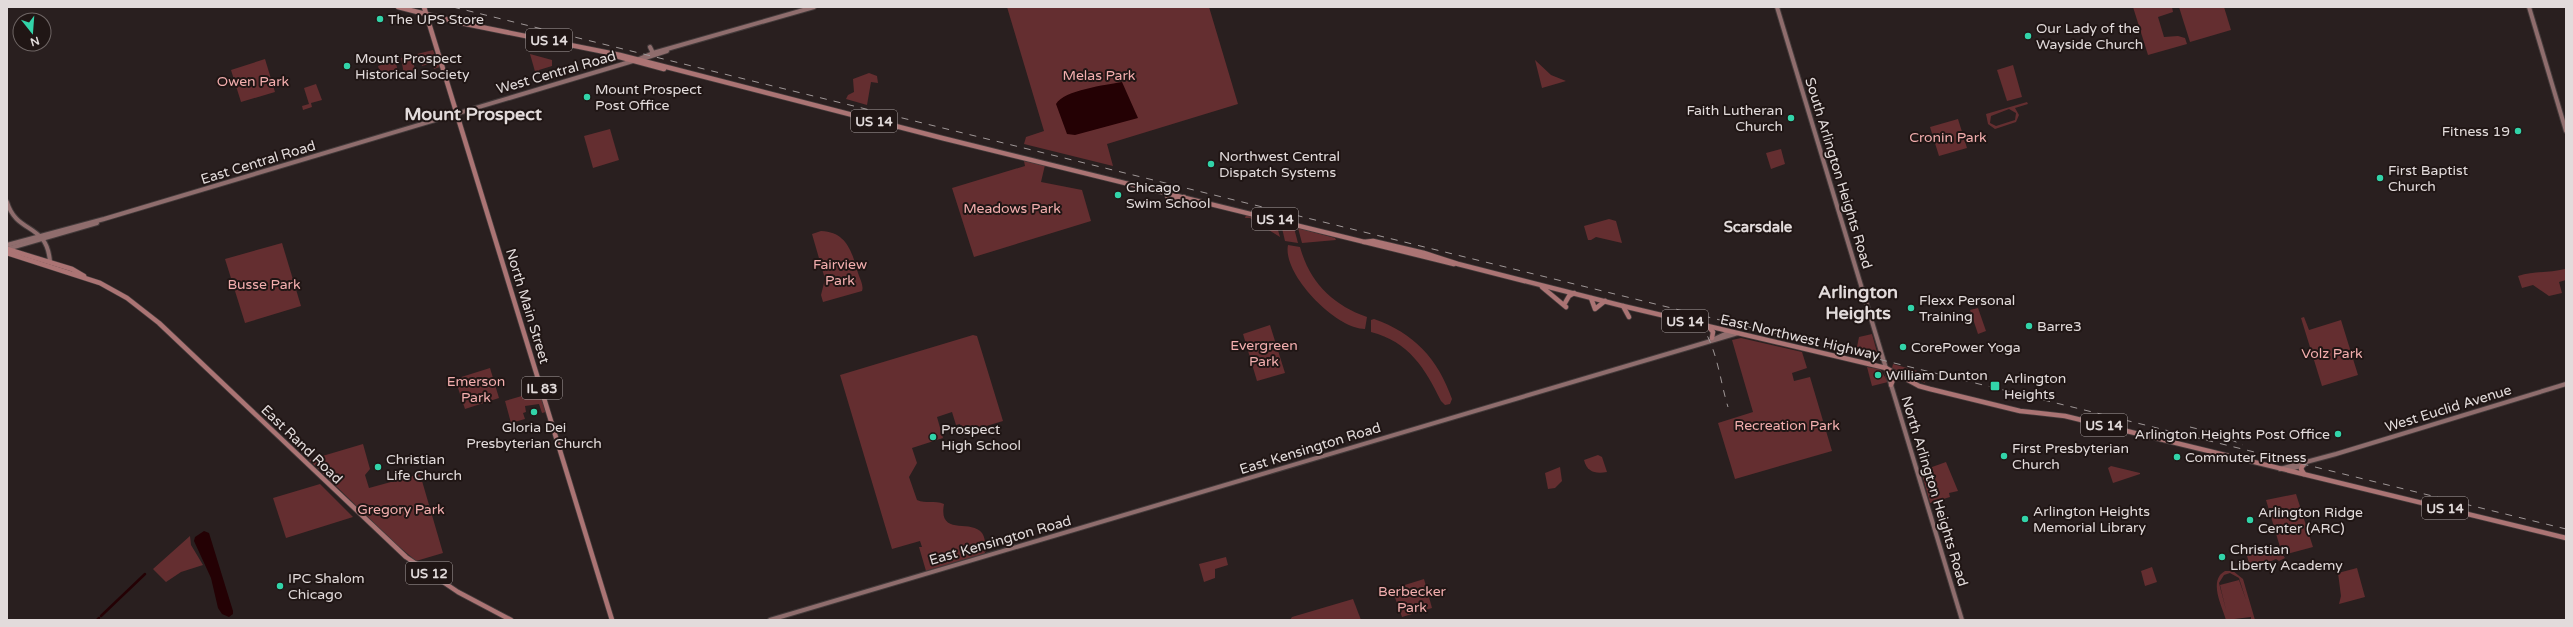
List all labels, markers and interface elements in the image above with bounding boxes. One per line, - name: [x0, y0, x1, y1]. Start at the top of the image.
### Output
- place label: The UPS Store: [388, 11, 484, 28]
- north arrow: [12, 12, 52, 52]
- marker: The UPS Store: [375, 14, 385, 24]
- place label: Our Lady of the Wayside Church: [2036, 20, 2143, 53]
- road number: US 14: [526, 29, 572, 51]
- marker: Our Lady of the Wayside Church: [2023, 31, 2033, 41]
- text: N: [29, 34, 41, 49]
- street label: West Central Road: [494, 47, 618, 98]
- place label: Mount Prospect Historical Society: [355, 50, 470, 83]
- marker: Mount Prospect Historical Society: [342, 61, 352, 71]
- park label: Melas Park: [1063, 67, 1136, 84]
- park label: Owen Park: [217, 73, 290, 90]
- street label: South Arlington Heights Road: [1801, 75, 1876, 271]
- place label: Mount Prospect Post Office: [595, 81, 703, 114]
- marker: Mount Prospect Post Office: [582, 92, 592, 102]
- place label: Faith Lutheran Church: [1687, 102, 1783, 135]
- district label: Mount Prospect: [404, 103, 542, 125]
- road number: US 14: [851, 110, 897, 132]
- marker: Faith Lutheran Church: [1786, 113, 1796, 123]
- place label: Fitness 19: [2442, 123, 2510, 140]
- marker: Fitness 19: [2513, 126, 2523, 136]
- park label: Cronin Park: [1909, 129, 1987, 146]
- street label: East Central Road: [199, 137, 318, 188]
- place label: Northwest Central Dispatch Systems: [1219, 148, 1340, 181]
- marker: Northwest Central Dispatch Systems: [1206, 159, 1216, 169]
- place label: First Baptist Church: [2388, 162, 2469, 195]
- marker: First Baptist Church: [2375, 173, 2385, 183]
- place label: Chicago Swim School: [1126, 179, 1210, 212]
- marker: Chicago Swim School: [1113, 190, 1123, 200]
- park label: Meadows Park: [963, 200, 1061, 217]
- road number: US 14: [1252, 208, 1298, 230]
- district label: Scarsdale: [1724, 218, 1793, 236]
- street label: North Main Street: [502, 247, 553, 366]
- park label: Fairview Park: [813, 256, 867, 289]
- park label: Busse Park: [227, 276, 301, 293]
- district label: Arlington Heights: [1818, 281, 1898, 324]
- place label: Flexx Personal Training: [1919, 292, 2015, 325]
- marker: Flexx Personal Training: [1906, 303, 1916, 313]
- road number: US 14: [1662, 310, 1708, 332]
- street label: East Northwest Highway: [1719, 311, 1882, 364]
- place label: Barre3: [2037, 318, 2082, 335]
- marker: Barre3: [2024, 321, 2034, 331]
- park label: Evergreen Park: [1230, 337, 1298, 370]
- place label: CorePower Yoga: [1911, 339, 2021, 356]
- marker: CorePower Yoga: [1898, 342, 1908, 352]
- park label: Volz Park: [2301, 345, 2363, 362]
- place label: William Dunton: [1886, 367, 1988, 384]
- marker: William Dunton: [1873, 370, 1883, 380]
- place label: Arlington Heights: [2004, 370, 2066, 403]
- park label: Emerson Park: [447, 373, 505, 406]
- road number: IL 83: [522, 377, 562, 399]
- marker: Arlington Heights: [1989, 380, 2001, 392]
- street label: West Euclid Avenue: [2383, 381, 2514, 436]
- street label: North Arlington Heights Road: [1897, 394, 1972, 588]
- street label: East Rand Road: [257, 401, 346, 487]
- marker: Gloria Dei Presbyterian Church: [529, 407, 539, 417]
- road number: US 14: [2081, 414, 2127, 436]
- park label: Recreation Park: [1734, 417, 1840, 434]
- place label: Gloria Dei Presbyterian Church: [466, 419, 602, 452]
- street label: East Kensington Road: [1237, 419, 1383, 478]
- place label: Prospect High School: [941, 421, 1021, 454]
- place label: Arlington Heights Post Office: [2135, 426, 2330, 443]
- marker: Arlington Heights Post Office: [2333, 429, 2343, 439]
- marker: Prospect High School: [928, 432, 938, 442]
- place label: First Presbyterian Church: [2012, 440, 2129, 473]
- place label: Commuter Fitness: [2185, 449, 2307, 466]
- place label: Christian Life Church: [386, 451, 462, 484]
- marker: First Presbyterian Church: [1999, 451, 2009, 461]
- marker: Commuter Fitness: [2172, 452, 2182, 462]
- marker: Christian Life Church: [373, 462, 383, 472]
- road number: US 14: [2422, 497, 2468, 519]
- park label: Gregory Park: [357, 501, 445, 518]
- place label: Arlington Heights Memorial Library: [2033, 503, 2150, 536]
- place label: Arlington Ridge Center (ARC): [2258, 504, 2363, 537]
- street label: East Kensington Road: [927, 512, 1073, 569]
- marker: Arlington Heights Memorial Library: [2020, 514, 2030, 524]
- marker: Arlington Ridge Center (ARC): [2245, 515, 2255, 525]
- place label: Christian Liberty Academy: [2230, 541, 2343, 574]
- marker: Christian Liberty Academy: [2217, 552, 2227, 562]
- road number: US 12: [406, 562, 452, 584]
- place label: IPC Shalom Chicago: [288, 570, 365, 603]
- marker: IPC Shalom Chicago: [275, 581, 285, 591]
- park label: Berbecker Park: [1378, 583, 1447, 616]

